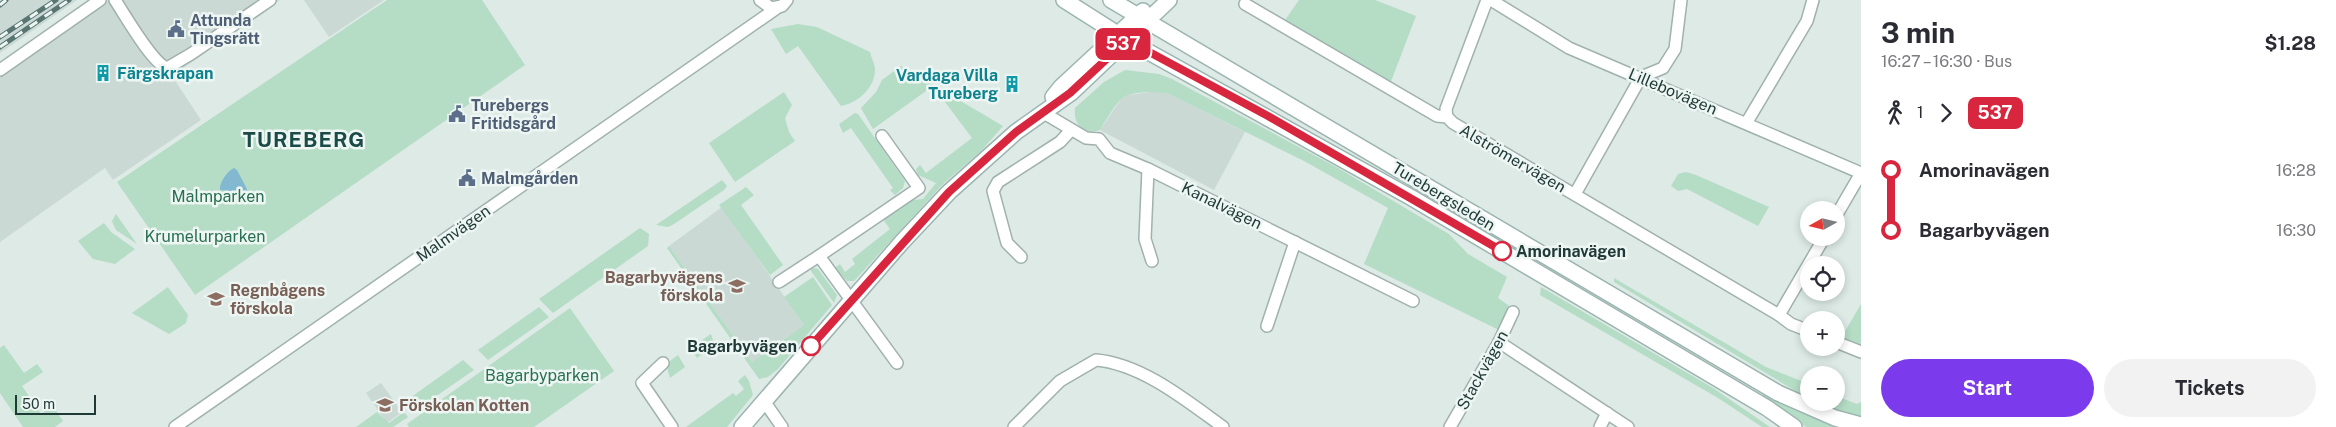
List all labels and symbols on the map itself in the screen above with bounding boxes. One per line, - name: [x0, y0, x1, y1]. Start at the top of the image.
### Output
- place label: Attunda Tingsrätt: [190, 11, 260, 48]
- public building icon: Attunda Tingsrätt: [166, 19, 186, 39]
- line badge: 537: [1094, 28, 1152, 60]
- building icon: Färgskrapan: [93, 63, 113, 83]
- place label: Färgskrapan: [117, 64, 213, 83]
- street label: Lillebovägen: [1626, 64, 1720, 119]
- place label: Vardaga Villa Tureberg: [896, 66, 998, 103]
- building icon: Vardaga Villa Tureberg: [1002, 74, 1022, 94]
- place label: Turebergs Fritidsgård: [471, 96, 556, 133]
- public building icon: Turebergs Fritidsgård: [447, 104, 467, 124]
- street label: Alströmervägen: [1456, 120, 1569, 197]
- district label: TUREBERG: [243, 127, 365, 152]
- street label: Turebergsleden: [1389, 158, 1499, 235]
- public building icon: Malmgården: [457, 168, 477, 188]
- place label: Malmgården: [481, 169, 578, 188]
- street label: Kanalvägen: [1179, 178, 1265, 233]
- park label: Malmparken: [171, 187, 265, 206]
- street label: Malmvägen: [413, 201, 494, 266]
- north arrow: [1800, 201, 1845, 246]
- park label: Krumelurparken: [144, 227, 266, 246]
- marker: Amorinavägen: [1492, 241, 1512, 261]
- place label: Amorinavägen: [1516, 242, 1626, 261]
- place label: Bagarbyvägens förskola: [605, 268, 723, 305]
- school or university icon: Bagarbyvägens förskola: [727, 276, 747, 296]
- place label: Regnbågens förskola: [230, 281, 325, 318]
- school or university icon: Regnbågens förskola: [206, 289, 226, 309]
- street label: Stackvägen: [1453, 327, 1512, 413]
- marker: Bagarbyvägen: [801, 336, 821, 356]
- place label: Bagarbyvägen: [687, 337, 797, 356]
- park label: Bagarbyparken: [485, 366, 599, 385]
- scale bar: [15, 392, 96, 415]
- school or university icon: Förskolan Kotten: [375, 395, 395, 415]
- place label: Förskolan Kotten: [399, 396, 529, 415]

